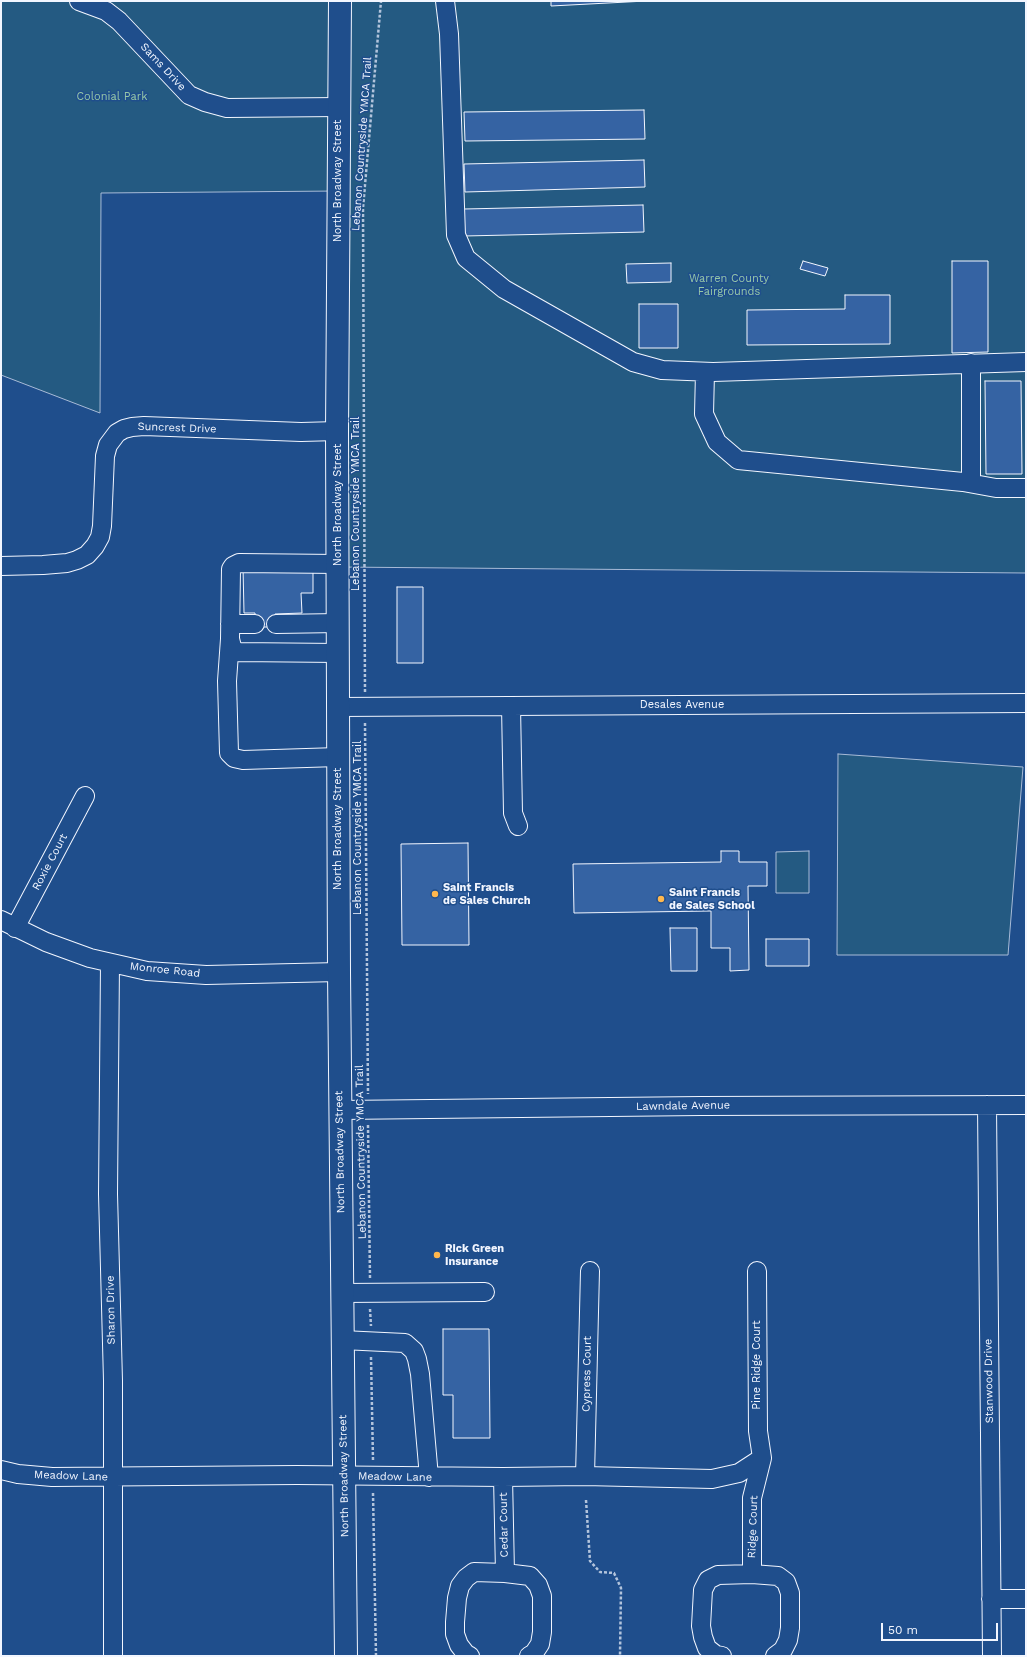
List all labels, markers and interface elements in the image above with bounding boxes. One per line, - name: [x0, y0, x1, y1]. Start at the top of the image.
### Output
- street label: Sams Drive: [138, 40, 188, 94]
- street label: Lebanon Countryside YMCA Trail: [349, 56, 375, 232]
- park label: Colonial Park: [77, 90, 147, 104]
- street label: North Broadway Street: [331, 120, 345, 242]
- park label: Warren County Fairgrounds: [689, 272, 769, 298]
- street label: Lebanon Countryside YMCA Trail: [349, 417, 363, 591]
- street label: Suncrest Drive: [137, 420, 217, 436]
- street label: North Broadway Street: [331, 444, 345, 566]
- street label: Desales Avenue: [640, 698, 724, 712]
- street label: Lebanon Countryside YMCA Trail: [351, 741, 365, 915]
- street label: North Broadway Street: [331, 768, 345, 890]
- street label: Roxie Court: [30, 831, 70, 893]
- place label: Saint Francis de Sales Church: [443, 881, 531, 907]
- place label: Saint Francis de Sales School: [669, 886, 755, 912]
- marker: Saint Francis de Sales Church: [430, 889, 440, 899]
- marker: Saint Francis de Sales School: [656, 894, 666, 904]
- street label: Monroe Road: [129, 960, 201, 980]
- street label: Lebanon Countryside YMCA Trail: [353, 1065, 369, 1239]
- street label: North Broadway Street: [332, 1091, 348, 1213]
- street label: Lawndale Avenue: [636, 1099, 730, 1113]
- place label: Rick Green Insurance: [445, 1242, 504, 1268]
- marker: Rick Green Insurance: [432, 1250, 442, 1260]
- street label: Sharon Drive: [104, 1275, 118, 1345]
- street label: Pine Ridge Court: [750, 1320, 764, 1410]
- street label: Cypress Court: [580, 1336, 594, 1412]
- street label: Stanwood Drive: [982, 1338, 996, 1424]
- street label: North Broadway Street: [336, 1415, 352, 1537]
- street label: Meadow Lane: [34, 1468, 108, 1484]
- street label: Meadow Lane: [358, 1470, 432, 1484]
- street label: Cedar Court: [497, 1492, 511, 1558]
- street label: Ridge Court: [745, 1495, 761, 1559]
- scale bar: [883, 1615, 1000, 1641]
- text: 50 m: [888, 1623, 918, 1637]

